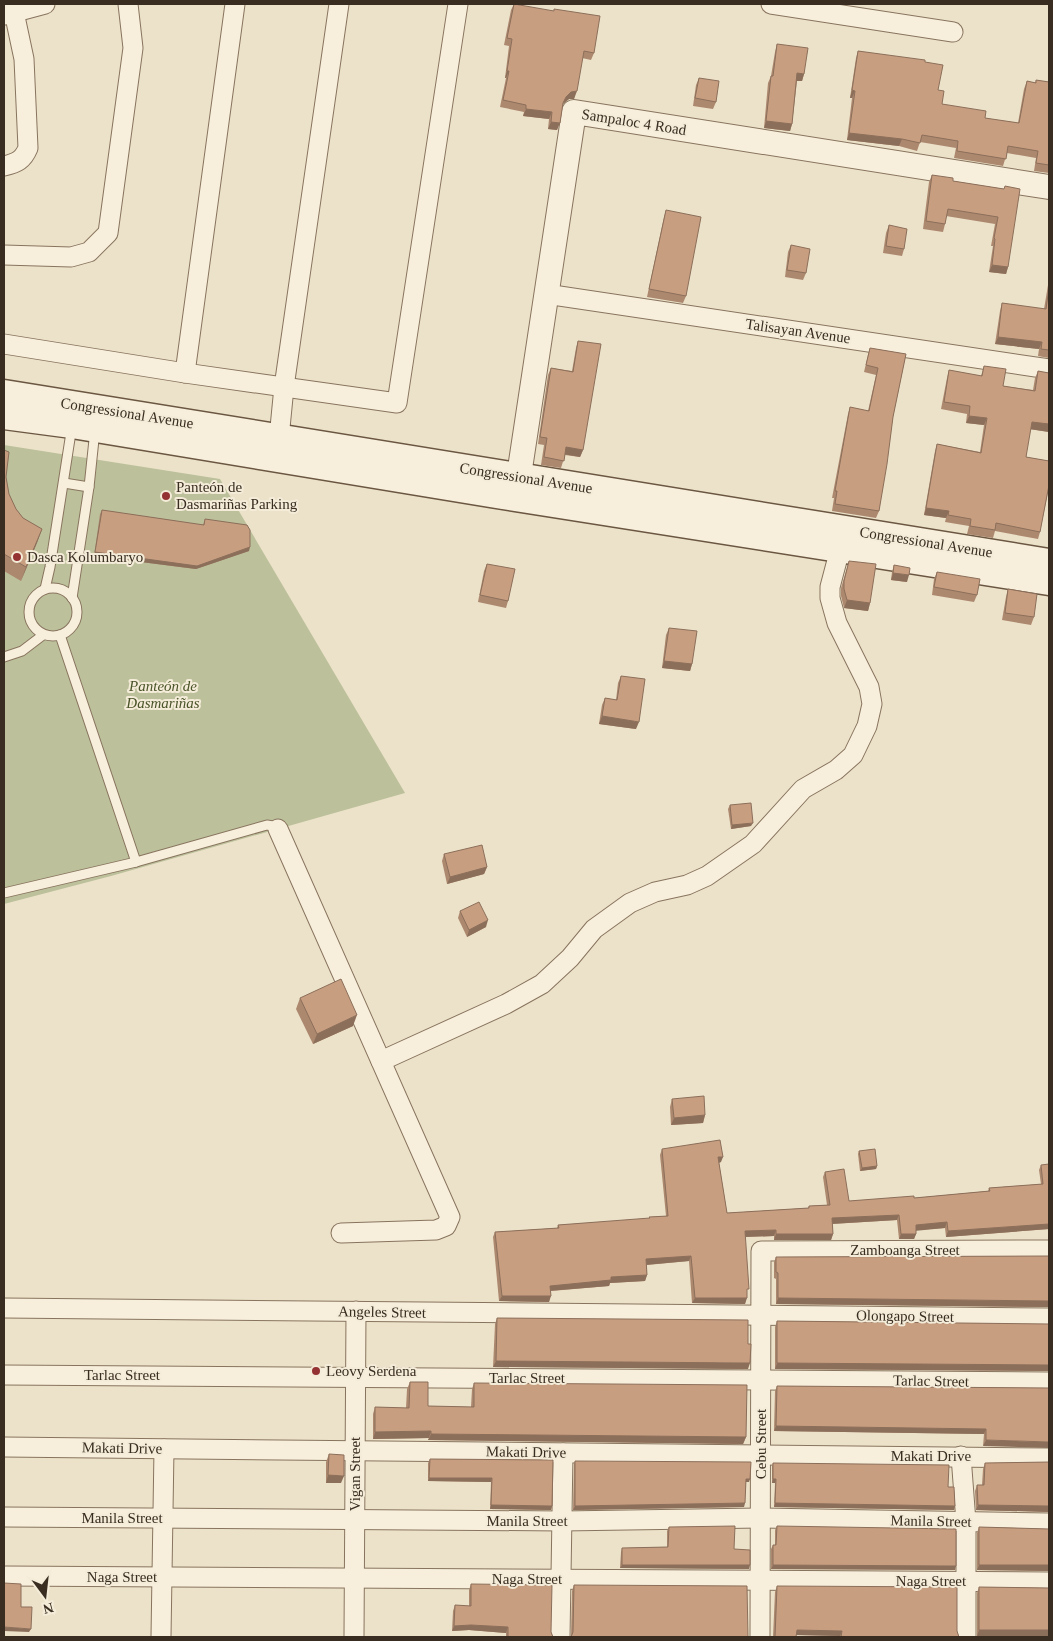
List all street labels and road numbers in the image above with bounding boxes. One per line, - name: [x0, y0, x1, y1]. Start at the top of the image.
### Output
- street label: Sampaloc 4 Road: [580, 106, 688, 138]
- street label: Talisayan Avenue: [745, 316, 852, 346]
- street label: Congressional Avenue: [59, 395, 195, 431]
- street label: Congressional Avenue: [458, 460, 594, 496]
- street label: Congressional Avenue: [858, 524, 994, 560]
- street label: Zamboanga Street: [850, 1242, 961, 1258]
- street label: Angeles Street: [338, 1303, 427, 1321]
- street label: Olongapo Street: [856, 1307, 955, 1325]
- street label: Tarlac Street: [84, 1367, 161, 1383]
- street label: Tarlac Street: [489, 1370, 566, 1386]
- street label: Tarlac Street: [893, 1372, 970, 1390]
- street label: Cebu Street: [753, 1408, 769, 1479]
- street label: Vigan Street: [347, 1436, 363, 1511]
- street label: Makati Drive: [82, 1439, 163, 1457]
- street label: Makati Drive: [486, 1443, 567, 1461]
- street label: Makati Drive: [891, 1448, 972, 1464]
- street label: Manila Street: [81, 1510, 163, 1526]
- street label: Manila Street: [890, 1512, 973, 1530]
- street label: Manila Street: [486, 1513, 568, 1529]
- street label: Naga Street: [87, 1569, 158, 1585]
- street label: Naga Street: [492, 1571, 563, 1587]
- street label: Naga Street: [896, 1573, 967, 1589]

